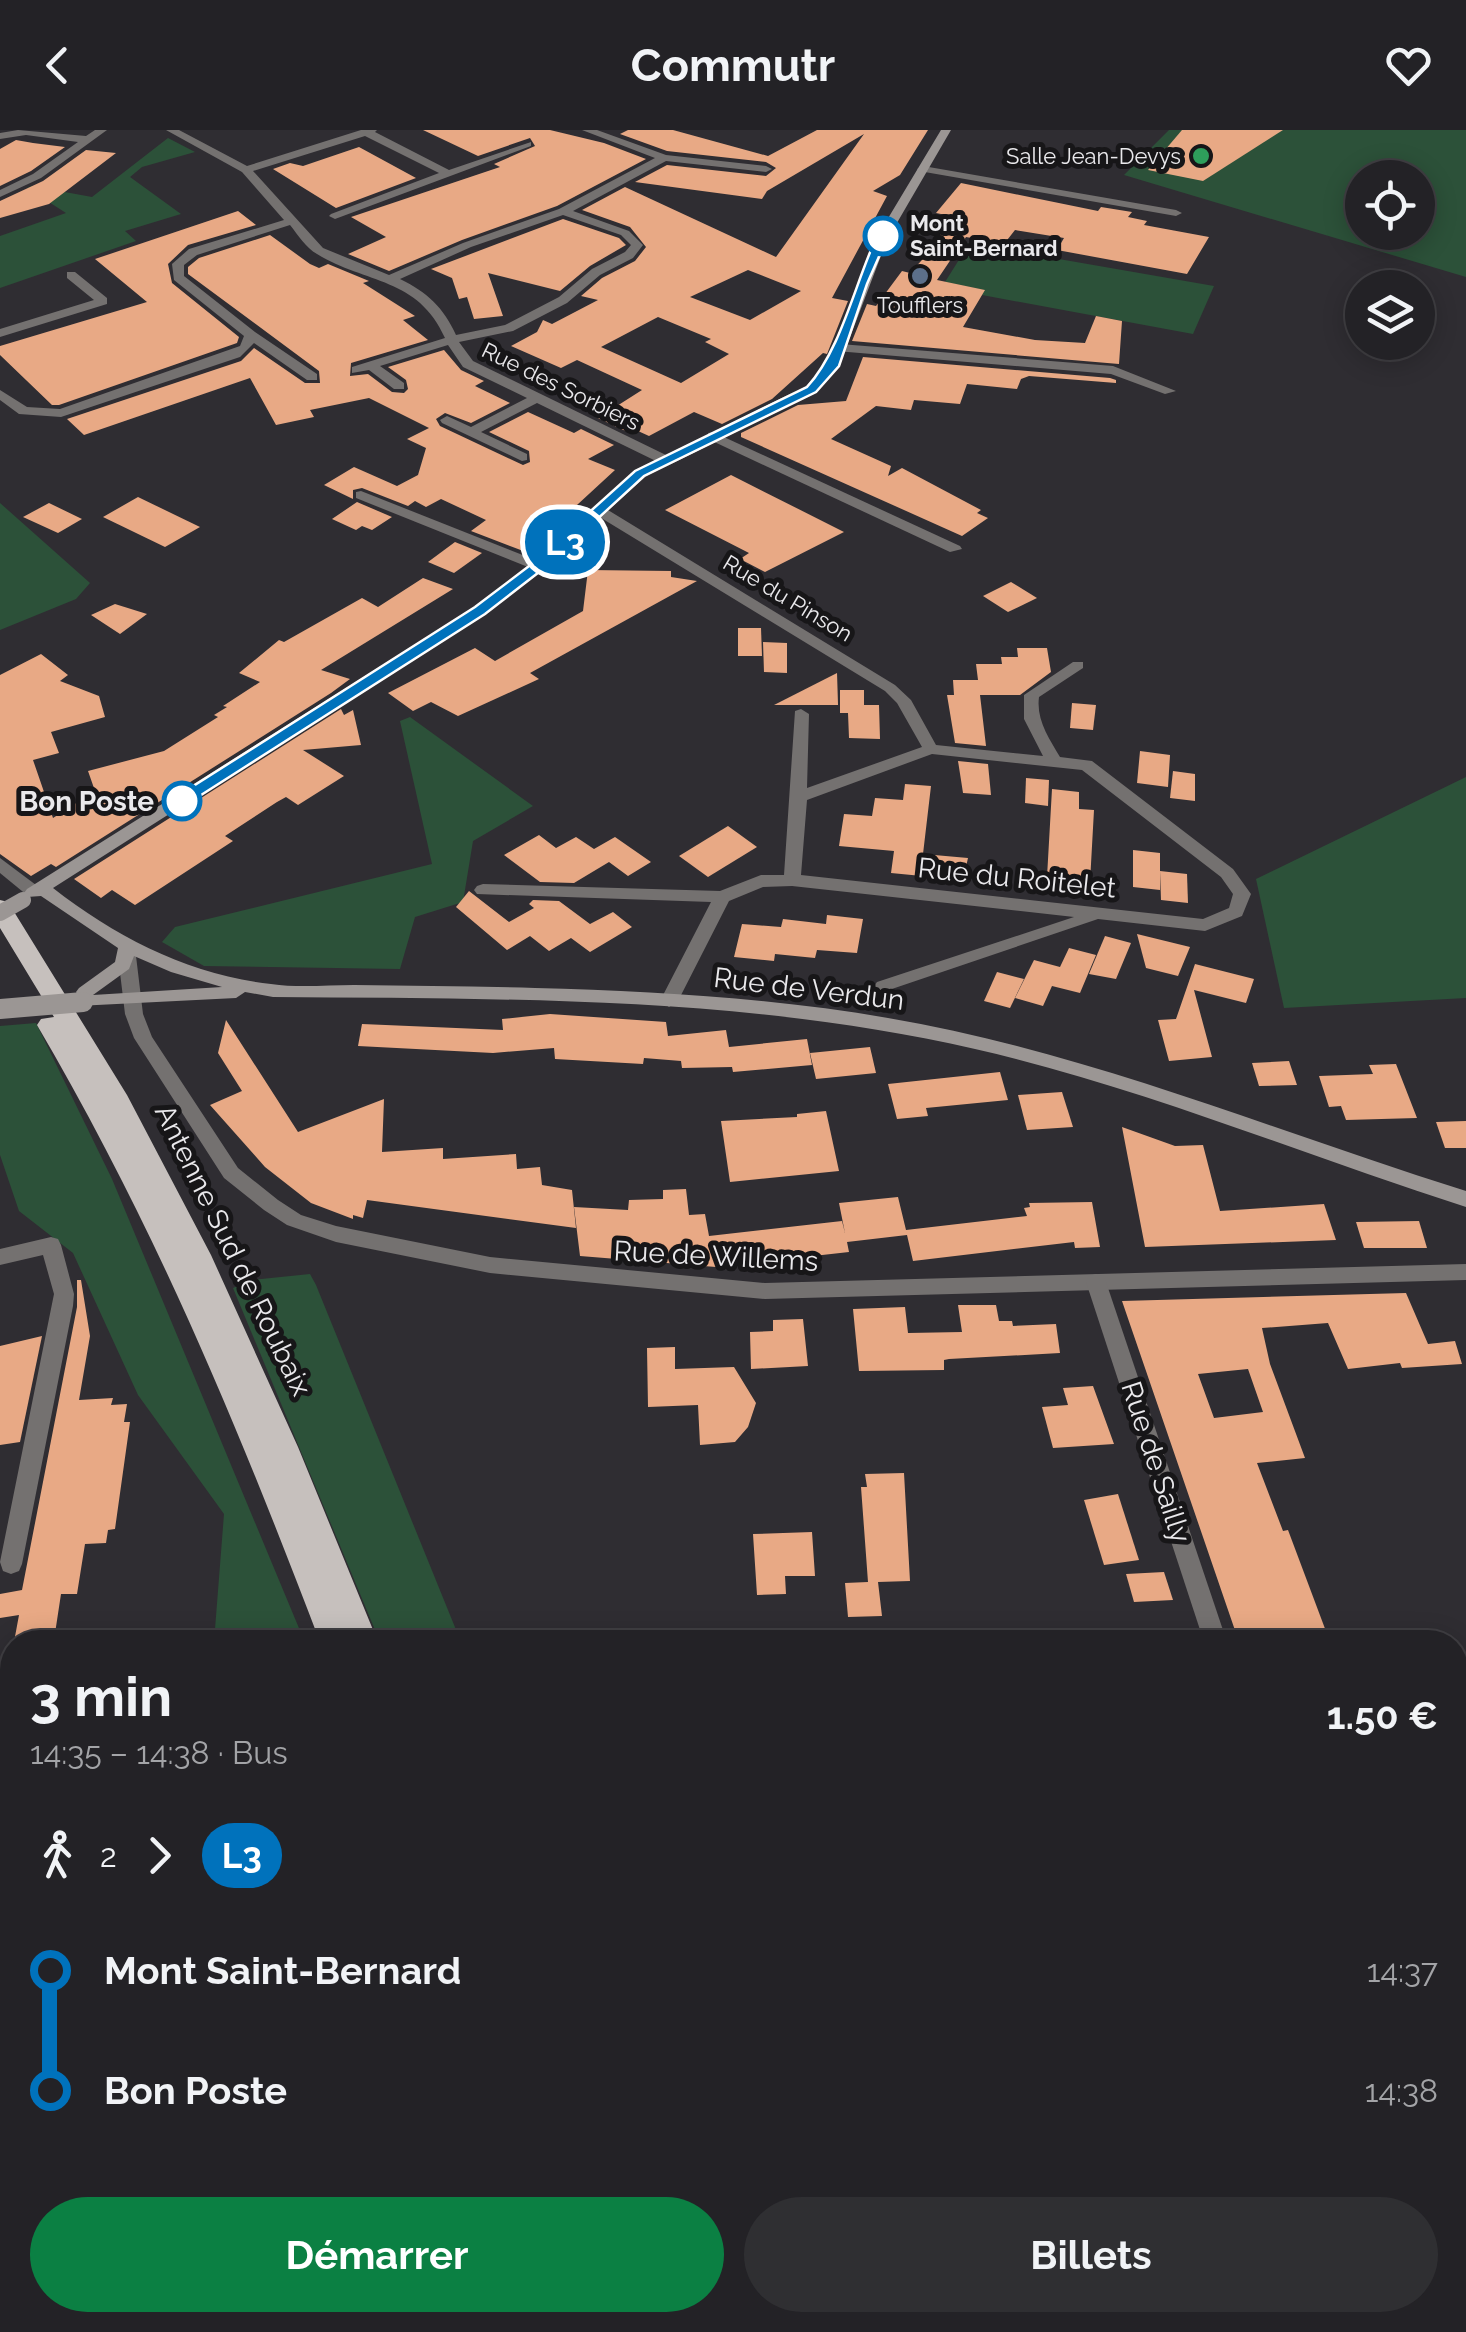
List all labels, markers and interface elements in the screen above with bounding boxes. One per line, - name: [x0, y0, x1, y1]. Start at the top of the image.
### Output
- icon: back: [30, 38, 85, 93]
- icon: heart: [1381, 38, 1436, 93]
- text: Commutr: [631, 39, 835, 92]
- place label: Salle Jean-Devys: [1006, 143, 1181, 169]
- marker: Salle Jean-Devys: [1190, 145, 1212, 167]
- map controls: [1345, 160, 1435, 360]
- button: locate: [1345, 160, 1435, 250]
- place label: Mont Saint-Bernard: [910, 210, 1058, 261]
- marker: Mont Saint-Bernard: [864, 217, 902, 255]
- marker: Toufflers: [909, 265, 931, 287]
- button: layers: [1345, 270, 1435, 360]
- place label: Toufflers: [877, 292, 963, 318]
- street label: Rue des Sorbiers: [478, 337, 644, 435]
- line badge: L3: [520, 510, 610, 574]
- text: L3: [545, 522, 585, 563]
- street label: Rue du Pinson: [719, 549, 857, 647]
- marker: Bon Poste: [163, 782, 201, 820]
- place label: Bon Poste: [19, 785, 154, 818]
- street label: Rue du Roitelet: [916, 851, 1118, 905]
- street label: Rue de Verdun: [712, 961, 906, 1017]
- street label: Antenne Sud de Roubaix: [148, 1099, 318, 1401]
- street label: Rue de Willems: [613, 1234, 819, 1278]
- street label: Rue de Sailly: [1114, 1377, 1198, 1547]
- text: 3 min: [30, 1664, 172, 1729]
- text: 1.50 €: [1327, 1693, 1438, 1738]
- text: 14:35 – 14:38 · Bus: [30, 1734, 288, 1771]
- icon: walk: [30, 1828, 85, 1883]
- icon: forward: [132, 1828, 187, 1883]
- text: L3: [222, 1835, 262, 1876]
- text: 2: [100, 1837, 117, 1874]
- text: Mont Saint-Bernard: [104, 1948, 461, 1993]
- text: 14:37: [1367, 1952, 1438, 1989]
- text: Bon Poste: [104, 2068, 287, 2113]
- text: 14:38: [1365, 2072, 1438, 2109]
- button: Démarrer: [30, 2197, 724, 2312]
- button: Billets: [744, 2197, 1438, 2312]

